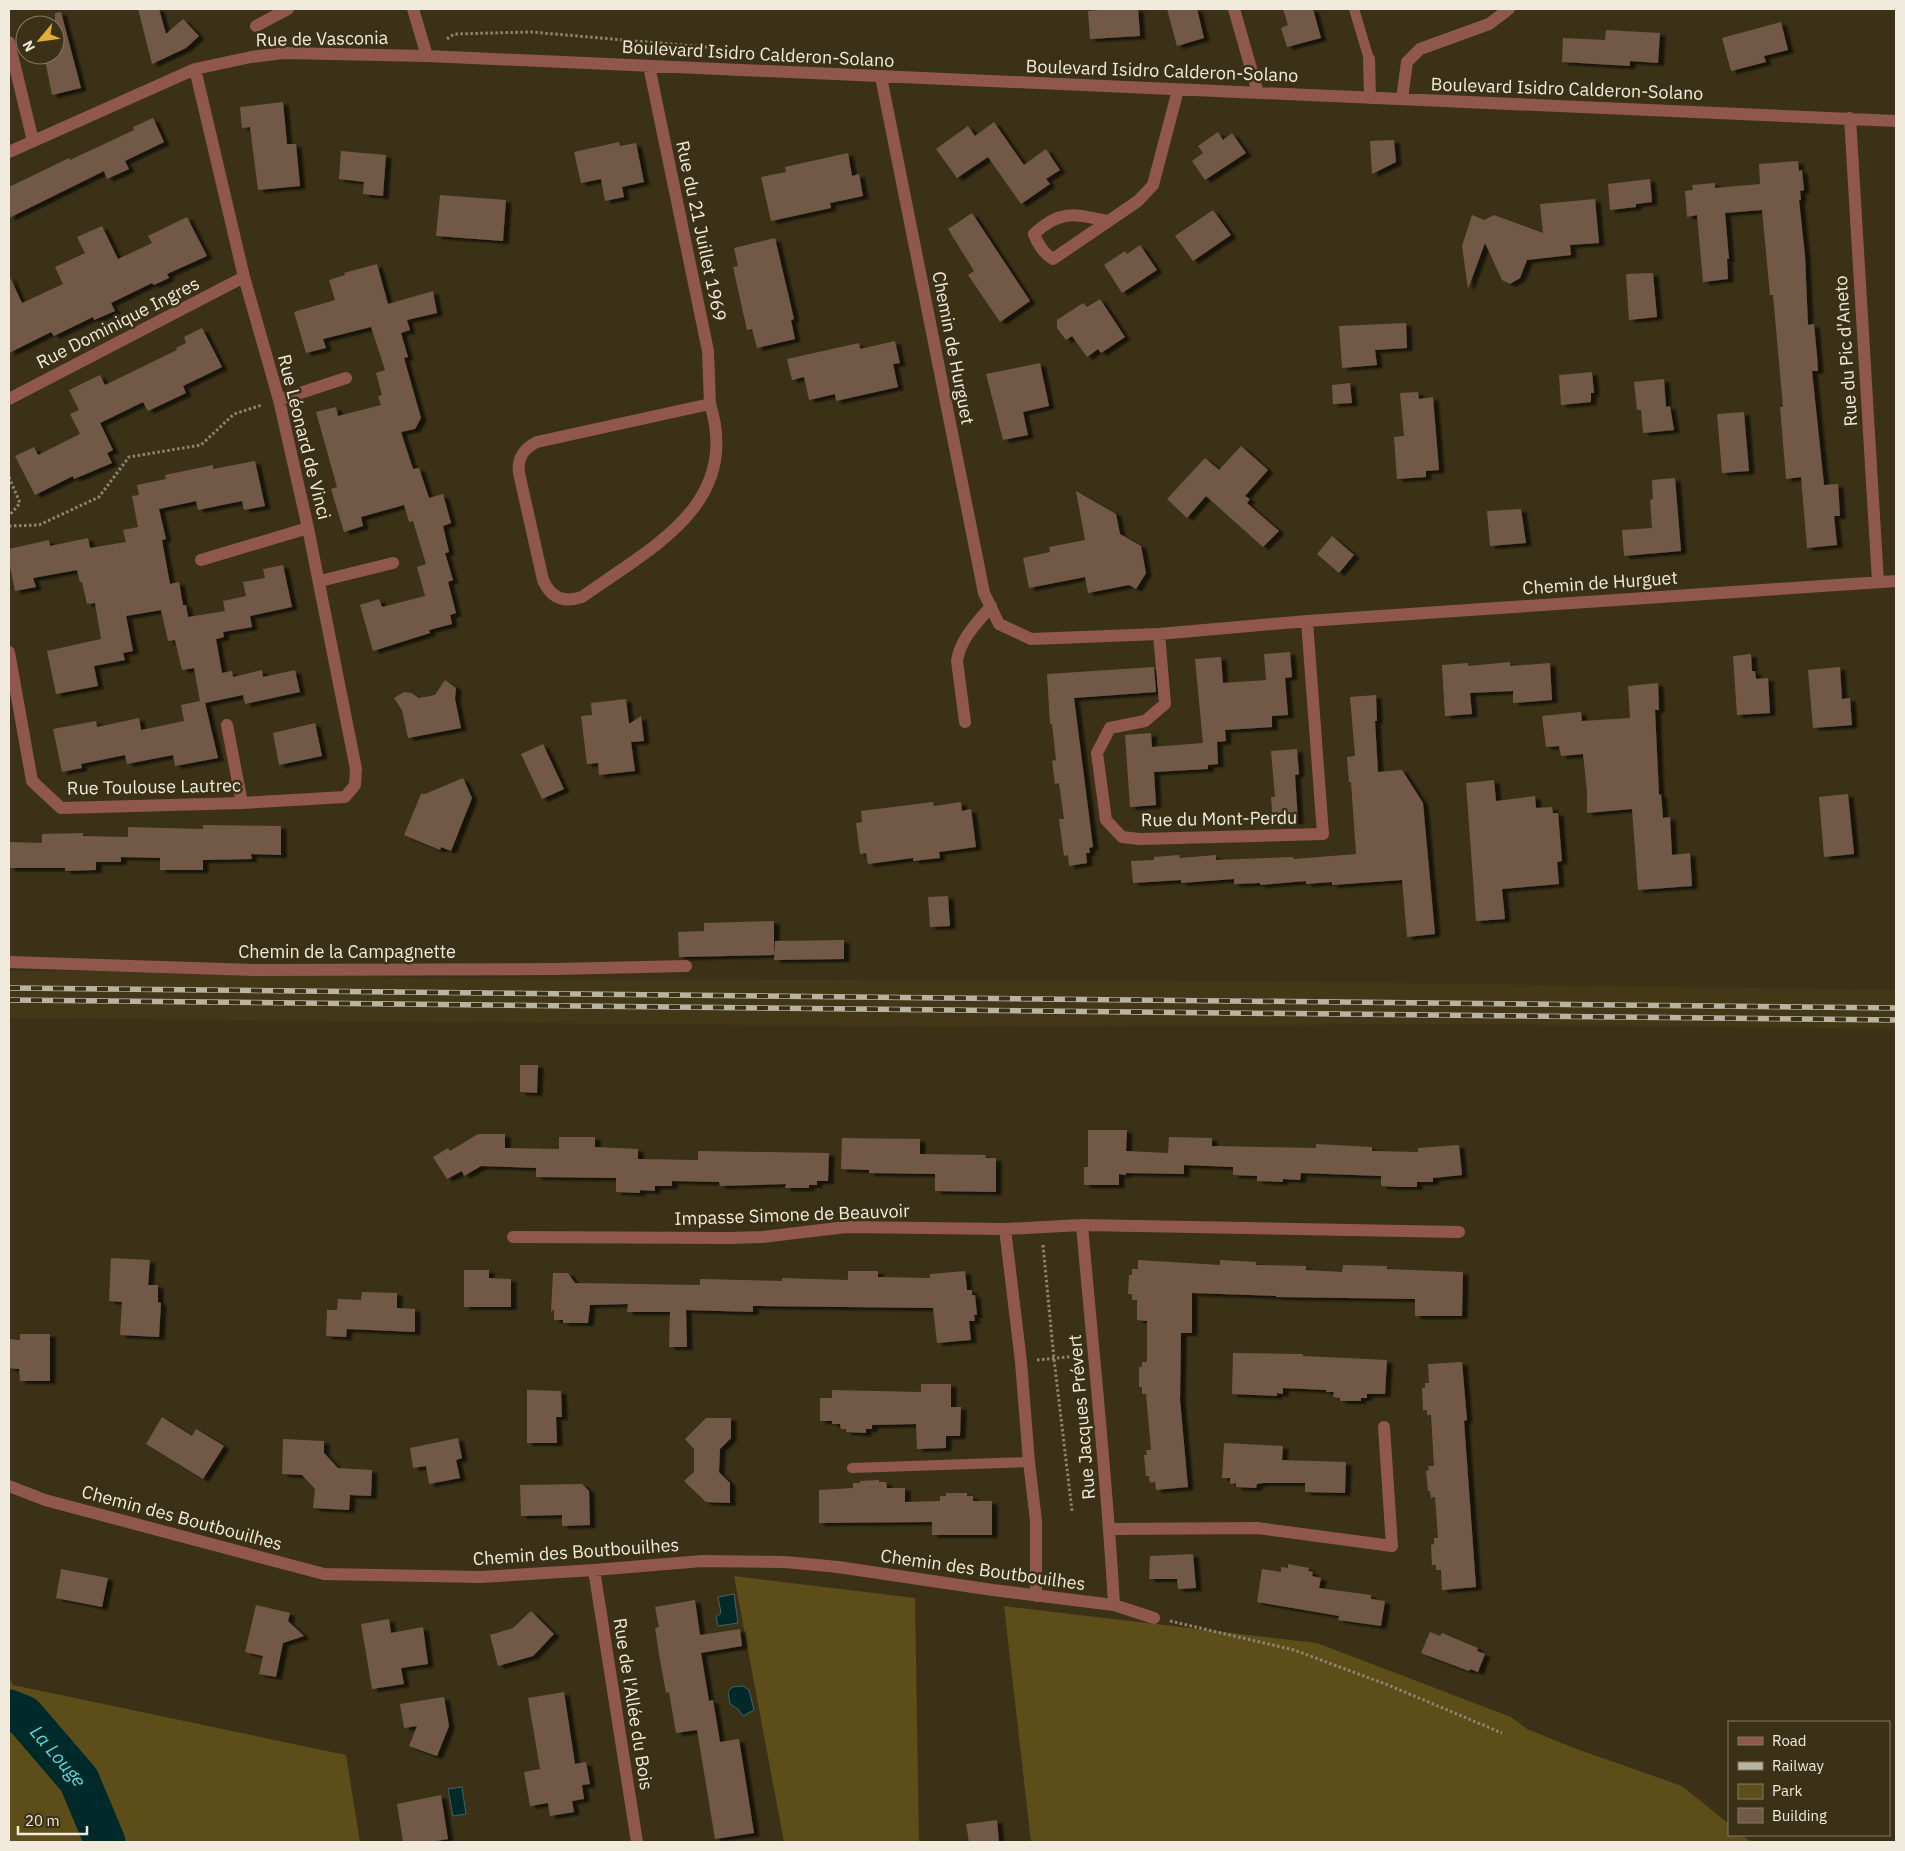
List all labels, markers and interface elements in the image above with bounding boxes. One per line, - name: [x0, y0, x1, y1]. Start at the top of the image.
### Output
- north arrow: [15, 15, 65, 65]
- street label: Rue de Vasconia: [255, 26, 389, 51]
- street label: Boulevard Isidro Calderon-Solano: [621, 35, 895, 72]
- text: N: [18, 38, 39, 55]
- street label: Boulevard Isidro Calderon-Solano: [1025, 54, 1299, 87]
- street label: Boulevard Isidro Calderon-Solano: [1430, 72, 1704, 105]
- street label: Rue du 21 Juillet 1969: [671, 139, 732, 323]
- street label: Chemin de Hurguet: [927, 269, 980, 426]
- street label: Rue Dominique Ingres: [32, 271, 203, 374]
- street label: Rue du Pic d'Aneto: [1829, 275, 1862, 427]
- street label: Rue Léonard de Vinci: [273, 352, 336, 522]
- street label: Chemin de Hurguet: [1522, 566, 1678, 599]
- street label: Rue Toulouse Lautrec: [67, 773, 241, 800]
- street label: Rue du Mont-Perdu: [1141, 806, 1297, 831]
- street label: Chemin de la Campagnette: [238, 940, 456, 963]
- street label: Impasse Simone de Beauvoir: [674, 1199, 910, 1230]
- street label: Rue Jacques Prévert: [1063, 1333, 1100, 1501]
- street label: Chemin des Boutbouilhes: [79, 1480, 285, 1555]
- street label: Chemin des Boutbouilhes: [472, 1533, 680, 1570]
- street label: Chemin des Boutbouilhes: [879, 1544, 1087, 1595]
- street label: Rue de l'Allée du Bois: [609, 1616, 658, 1792]
- water label: La Louge: [25, 1720, 92, 1790]
- legend: [1728, 1721, 1890, 1836]
- text: Road: [1772, 1731, 1807, 1750]
- text: Railway: [1772, 1756, 1825, 1775]
- text: Park: [1772, 1781, 1802, 1800]
- scale bar: [18, 1804, 86, 1836]
- text: Building: [1772, 1806, 1827, 1825]
- text: 20 m: [25, 1811, 60, 1830]

